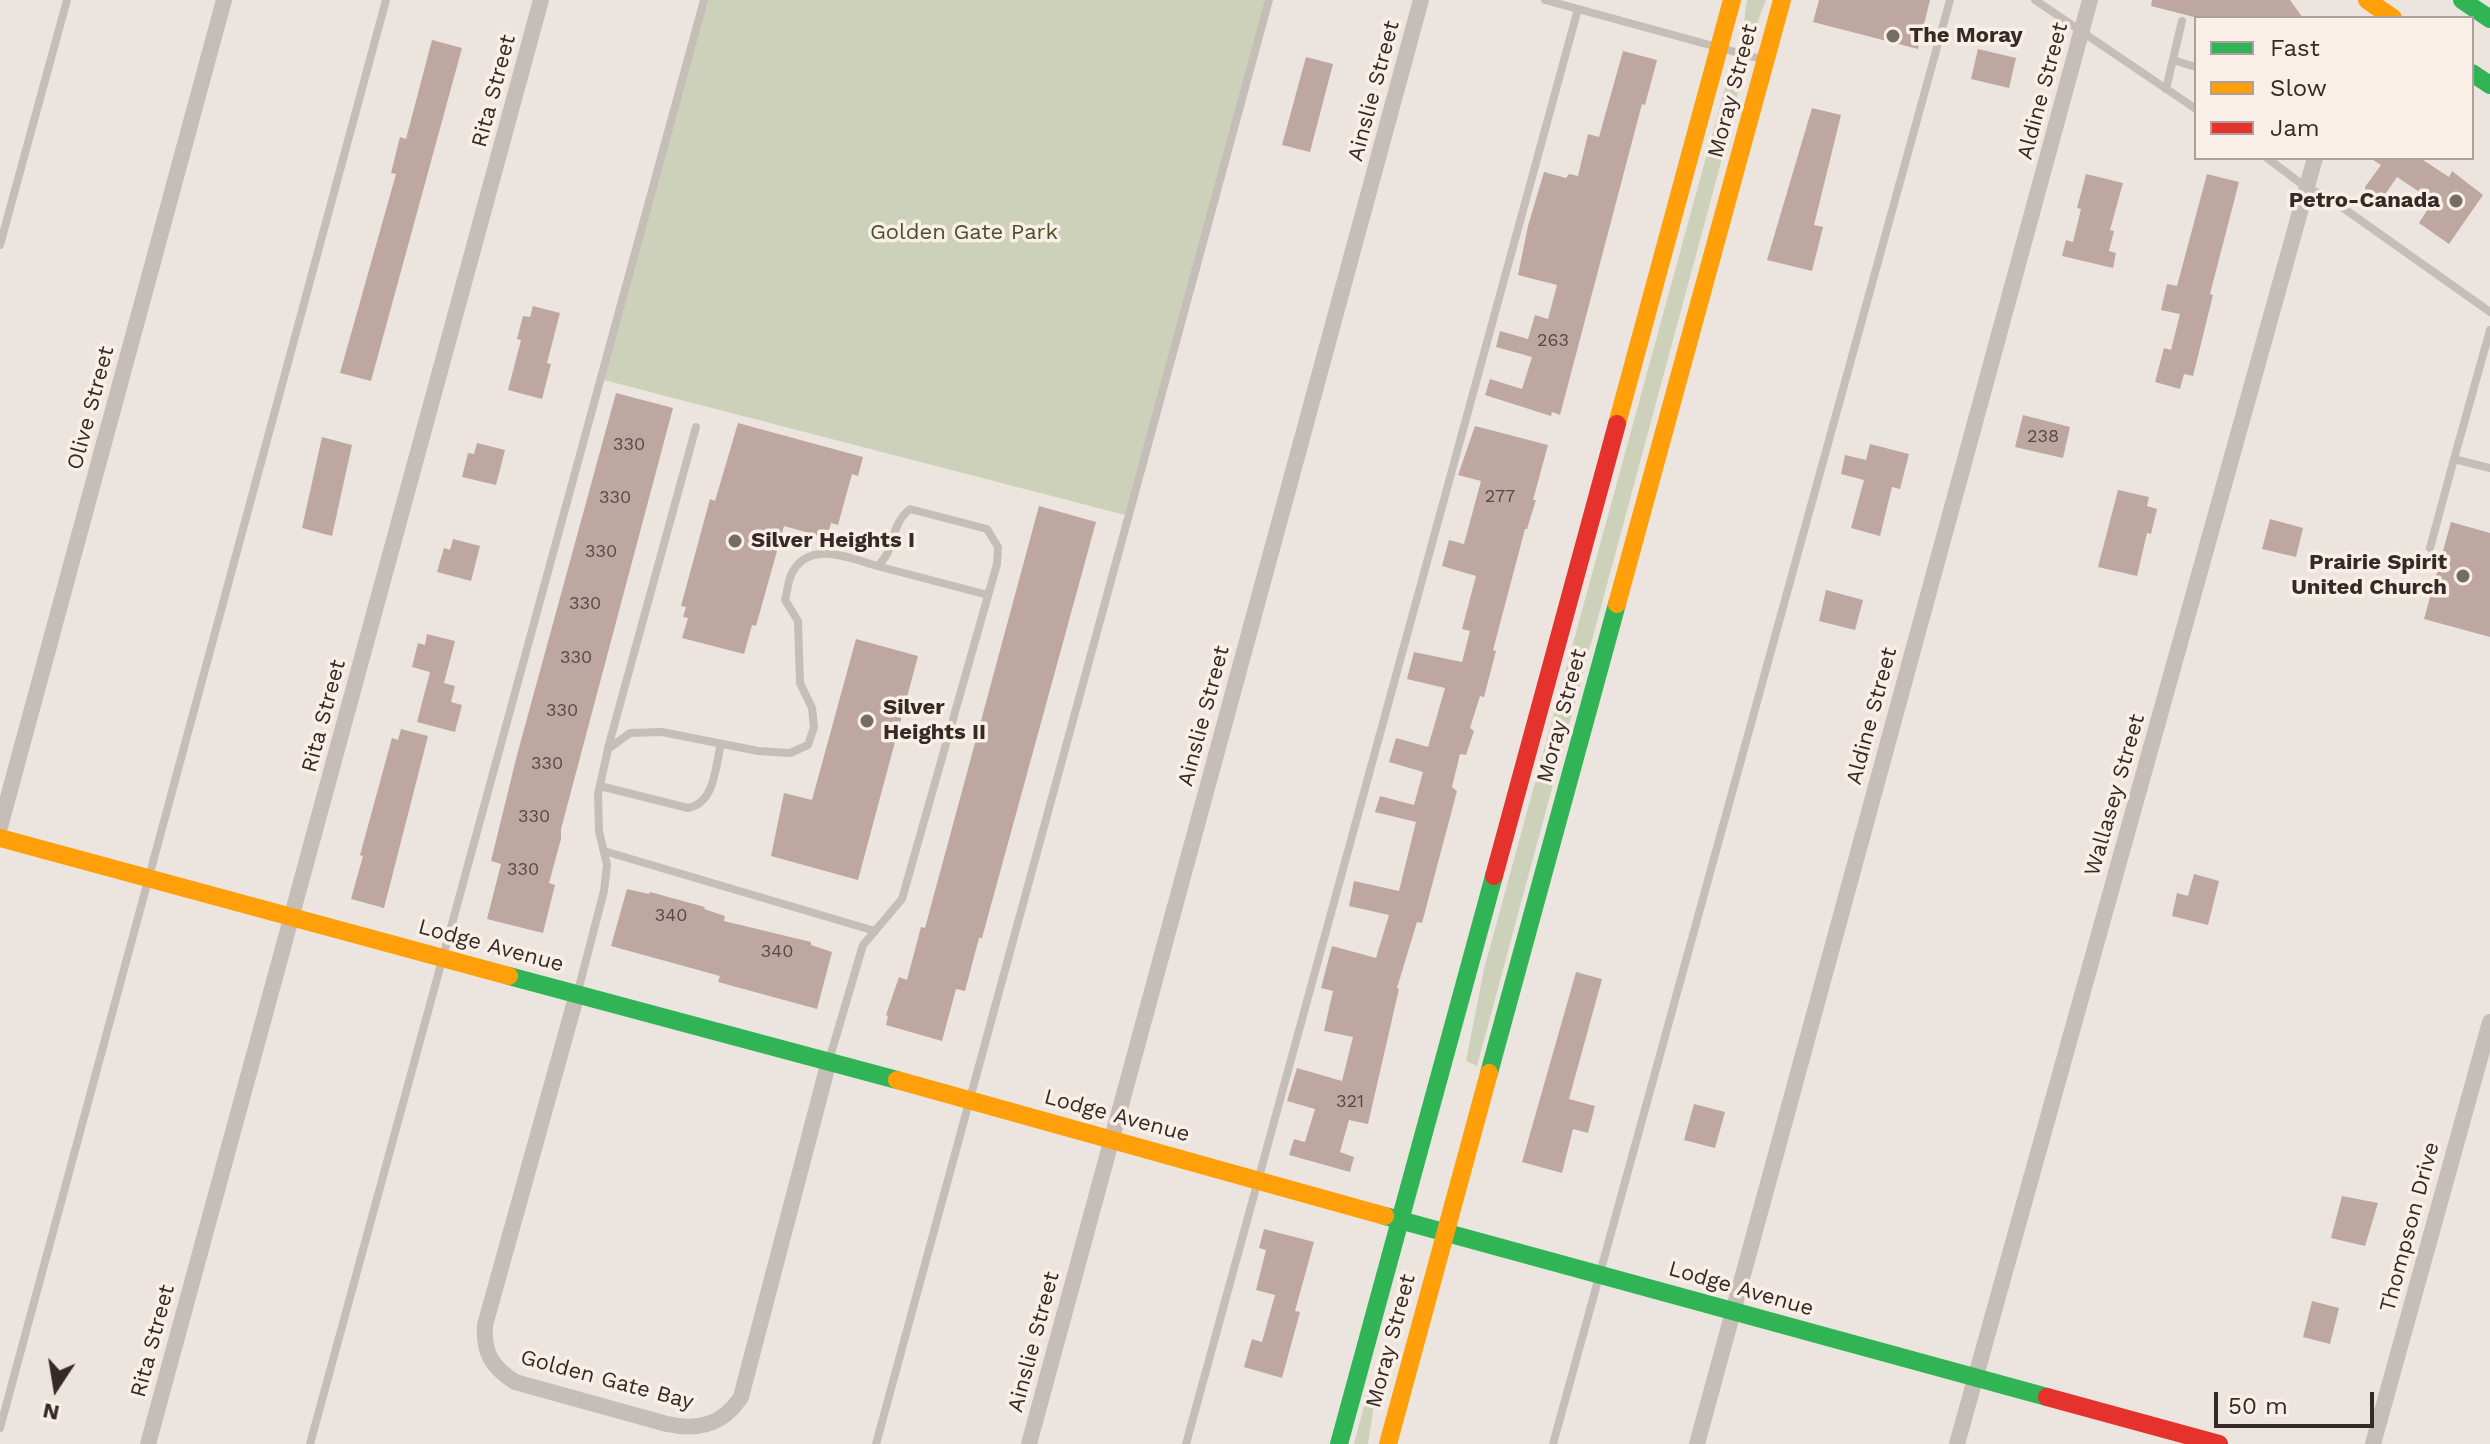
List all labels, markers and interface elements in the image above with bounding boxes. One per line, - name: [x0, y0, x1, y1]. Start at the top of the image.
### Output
- legend: [2194, 16, 2474, 160]
- street label: Ainslie Street: [1343, 18, 1405, 164]
- street label: Aldine Street: [2012, 20, 2074, 162]
- street label: Moray Street: [1702, 21, 1764, 161]
- place label: The Moray: [1909, 23, 2023, 49]
- marker: The Moray: [1884, 27, 1902, 45]
- street label: Rita Street: [466, 32, 522, 150]
- text: Fast: [2270, 34, 2320, 62]
- text: Slow: [2270, 74, 2327, 102]
- text: Jam: [2270, 114, 2320, 142]
- place label: Petro-Canada: [2289, 188, 2440, 214]
- marker: Petro-Canada: [2447, 192, 2465, 210]
- park label: Golden Gate Park: [870, 220, 1058, 246]
- house number: 263: [1537, 330, 1569, 352]
- street label: Olive Street: [62, 343, 120, 473]
- house number: 238: [2027, 426, 2059, 448]
- house number: 330: [613, 434, 645, 456]
- house number: 277: [1485, 486, 1515, 508]
- house number: 330: [599, 487, 631, 509]
- place label: Silver Heights I: [751, 528, 915, 554]
- marker: Silver Heights I: [726, 532, 744, 550]
- house number: 330: [585, 541, 617, 563]
- place label: Prairie Spirit United Church: [2291, 550, 2447, 602]
- marker: Prairie Spirit United Church: [2454, 567, 2472, 585]
- house number: 330: [569, 593, 601, 615]
- street label: Ainslie Street: [1173, 643, 1235, 789]
- street label: Aldine Street: [1841, 645, 1903, 787]
- street label: Moray Street: [1531, 646, 1593, 786]
- house number: 330: [560, 647, 592, 669]
- street label: Rita Street: [296, 657, 352, 775]
- place label: Silver Heights II: [883, 695, 986, 746]
- house number: 330: [546, 700, 578, 722]
- street label: Wallasey Street: [2079, 711, 2151, 879]
- marker: Silver Heights II: [858, 712, 876, 730]
- house number: 330: [531, 753, 563, 775]
- house number: 330: [518, 806, 550, 828]
- house number: 330: [507, 859, 539, 881]
- house number: 340: [655, 905, 687, 927]
- street label: Lodge Avenue: [415, 914, 567, 978]
- house number: 340: [761, 941, 793, 963]
- street label: Lodge Avenue: [1041, 1084, 1193, 1148]
- house number: 321: [1336, 1091, 1364, 1113]
- street label: Thompson Drive: [2375, 1139, 2445, 1315]
- street label: Lodge Avenue: [1665, 1256, 1817, 1322]
- street label: Ainslie Street: [1003, 1269, 1065, 1415]
- street label: Moray Street: [1360, 1271, 1422, 1411]
- street label: Rita Street: [125, 1282, 181, 1400]
- street label: Golden Gate Bay: [517, 1344, 697, 1416]
- north arrow: [16, 1348, 96, 1428]
- scale bar: [2218, 1376, 2378, 1426]
- text: 50 m: [2228, 1392, 2288, 1420]
- text: N: [40, 1398, 61, 1426]

